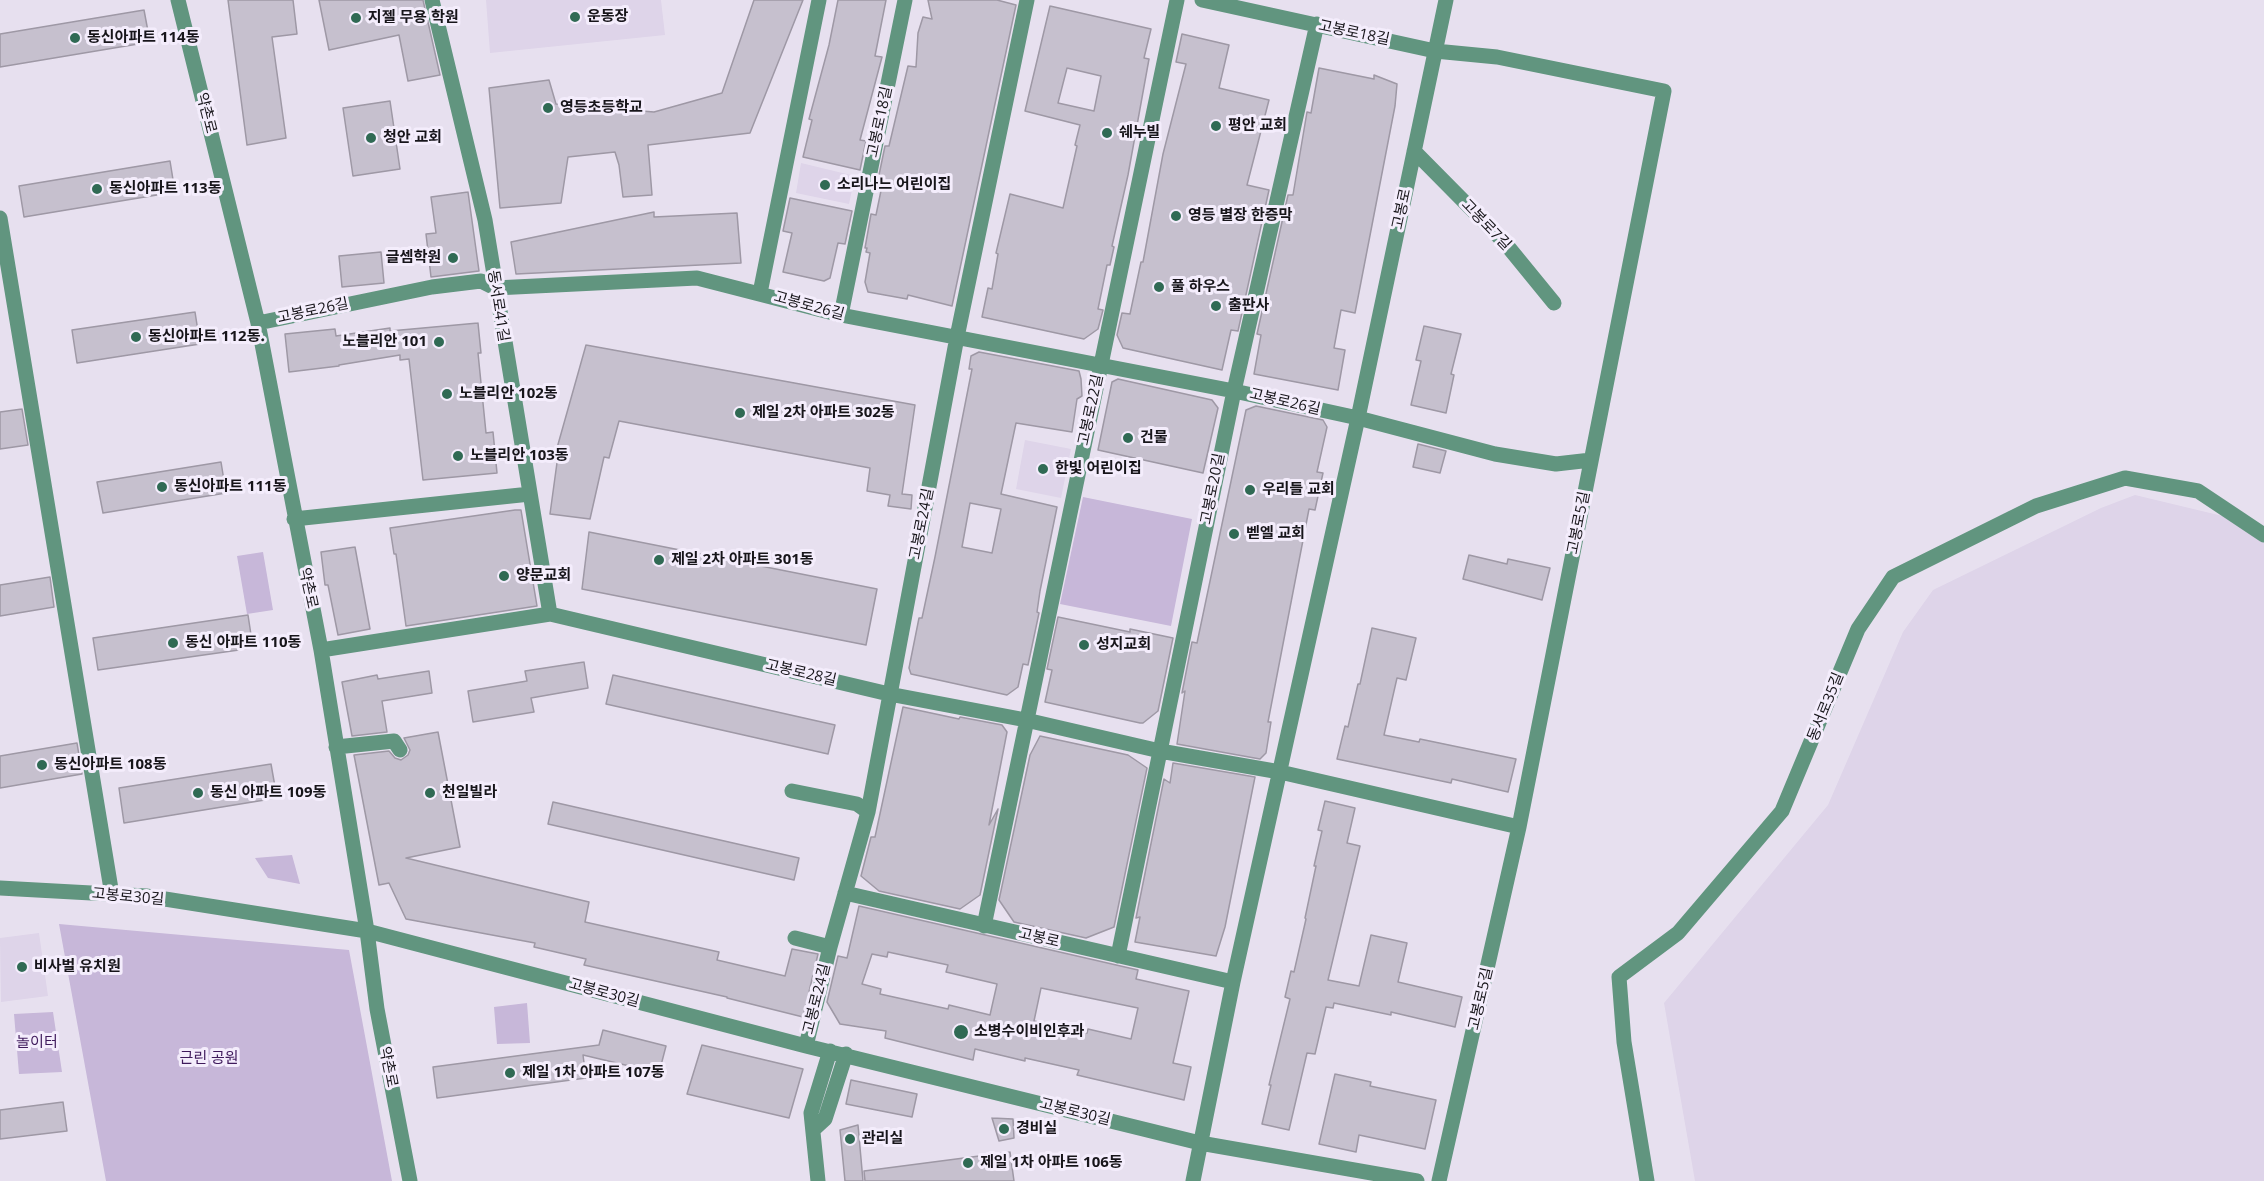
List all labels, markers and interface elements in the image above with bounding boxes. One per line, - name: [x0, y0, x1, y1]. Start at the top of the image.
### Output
- place label: 운동장: [587, 8, 628, 26]
- place label: 지젤 무용 학원: [368, 9, 459, 27]
- marker: 운동장: [568, 10, 582, 24]
- marker: 지젤 무용 학원: [349, 11, 363, 25]
- street label: 고봉로18길: [1317, 17, 1391, 49]
- place label: 동신아파트 114동: [87, 29, 199, 47]
- marker: 동신아파트 114동: [68, 31, 82, 45]
- street label: 고봉로18길: [864, 85, 896, 159]
- street label: 약촌로: [192, 91, 220, 135]
- place label: 영등초등학교: [560, 99, 643, 117]
- marker: 영등초등학교: [541, 101, 555, 115]
- place label: 평안 교회: [1228, 117, 1287, 135]
- marker: 평안 교회: [1209, 119, 1223, 133]
- place label: 쉐누빌: [1119, 124, 1160, 142]
- marker: 쉐누빌: [1100, 126, 1114, 140]
- place label: 청안 교회: [383, 129, 442, 147]
- marker: 청안 교회: [364, 131, 378, 145]
- place label: 소리나느 어린이집: [837, 176, 951, 194]
- marker: 소리나느 어린이집: [818, 178, 832, 192]
- place label: 동신아파트 113동: [109, 180, 221, 198]
- marker: 동신아파트 113동: [90, 182, 104, 196]
- street label: 고봉로: [1389, 187, 1415, 231]
- street label: 고봉로7길: [1457, 196, 1515, 254]
- place label: 영등 별장 한증막: [1188, 207, 1292, 225]
- marker: 영등 별장 한증막: [1169, 209, 1183, 223]
- place label: 글셈학원: [386, 249, 441, 267]
- marker: 글셈학원: [446, 251, 460, 265]
- street label: 동서로41길: [483, 269, 513, 343]
- place label: 풀 하우스: [1171, 278, 1230, 296]
- marker: 풀 하우스: [1152, 280, 1166, 294]
- street label: 고봉로26길: [772, 288, 846, 324]
- street label: 고봉로26길: [276, 295, 350, 327]
- place label: 출판사: [1228, 297, 1269, 315]
- marker: 출판사: [1209, 299, 1223, 313]
- place label: 동신아파트 112동.: [148, 328, 265, 346]
- marker: 동신아파트 112동.: [129, 330, 143, 344]
- place label: 노블리안 101: [342, 333, 427, 351]
- marker: 노블리안 101: [432, 335, 446, 349]
- street label: 고봉로22길: [1075, 373, 1107, 447]
- place label: 노블리안 102동: [459, 385, 558, 403]
- street label: 고봉로26길: [1248, 385, 1322, 419]
- marker: 노블리안 102동: [440, 387, 454, 401]
- place label: 제일 2차 아파트 302동: [752, 404, 895, 422]
- marker: 제일 2차 아파트 302동: [733, 406, 747, 420]
- place label: 건물: [1140, 429, 1168, 447]
- marker: 건물: [1121, 431, 1135, 445]
- place label: 노블리안 103동: [470, 447, 569, 465]
- marker: 노블리안 103동: [451, 449, 465, 463]
- street label: 고봉로20길: [1197, 452, 1229, 526]
- place label: 한빛 어린이집: [1055, 460, 1142, 478]
- marker: 한빛 어린이집: [1036, 462, 1050, 476]
- place label: 동신아파트 111동: [174, 478, 286, 496]
- marker: 동신아파트 111동: [155, 480, 169, 494]
- place label: 우리들 교회: [1262, 481, 1335, 499]
- marker: 우리들 교회: [1243, 483, 1257, 497]
- street label: 고봉로24길: [906, 487, 938, 561]
- street label: 고봉로5길: [1564, 490, 1594, 556]
- place label: 벧엘 교회: [1246, 525, 1305, 543]
- marker: 벧엘 교회: [1227, 527, 1241, 541]
- place label: 제일 2차 아파트 301동: [671, 551, 814, 569]
- marker: 제일 2차 아파트 301동: [652, 553, 666, 567]
- street label: 약촌로: [295, 566, 321, 610]
- place label: 양문교회: [516, 567, 571, 585]
- marker: 양문교회: [497, 569, 511, 583]
- place label: 동신 아파트 110동: [185, 634, 301, 652]
- marker: 동신 아파트 110동: [166, 636, 180, 650]
- place label: 성지교회: [1096, 636, 1151, 654]
- marker: 성지교회: [1077, 638, 1091, 652]
- street label: 고봉로28길: [764, 656, 838, 690]
- street label: 동서로35길: [1804, 670, 1848, 744]
- place label: 동신아파트 108동: [54, 756, 166, 774]
- marker: 동신아파트 108동: [35, 758, 49, 772]
- place label: 동신 아파트 109동: [210, 784, 326, 802]
- place label: 천일빌라: [442, 784, 497, 802]
- marker: 동신 아파트 109동: [191, 786, 205, 800]
- marker: 천일빌라: [423, 786, 437, 800]
- street label: 고봉로30길: [91, 885, 165, 909]
- street label: 고봉로: [1017, 925, 1061, 951]
- place label: 비사벌 유치원: [34, 958, 121, 976]
- marker: 비사벌 유치원: [15, 960, 29, 974]
- street label: 고봉로24길: [800, 962, 834, 1036]
- street label: 고봉로5길: [1465, 966, 1497, 1032]
- street label: 고봉로30길: [567, 975, 641, 1011]
- marker: 소병수이비인후과: [952, 1023, 970, 1041]
- place label: 소병수이비인후과: [974, 1023, 1084, 1041]
- park label: 놀이터: [16, 1034, 58, 1052]
- street label: 약촌로: [375, 1045, 401, 1089]
- park label: 근린 공원: [179, 1050, 239, 1068]
- place label: 제일 1차 아파트 107동: [522, 1064, 665, 1082]
- marker: 제일 1차 아파트 107동: [503, 1066, 517, 1080]
- street label: 고봉로30길: [1038, 1095, 1112, 1129]
- place label: 경비실: [1016, 1120, 1057, 1138]
- marker: 경비실: [997, 1122, 1011, 1136]
- place label: 관리실: [862, 1130, 903, 1148]
- marker: 관리실: [843, 1132, 857, 1146]
- place label: 제일 1차 아파트 106동: [980, 1154, 1123, 1172]
- marker: 제일 1차 아파트 106동: [961, 1156, 975, 1170]

